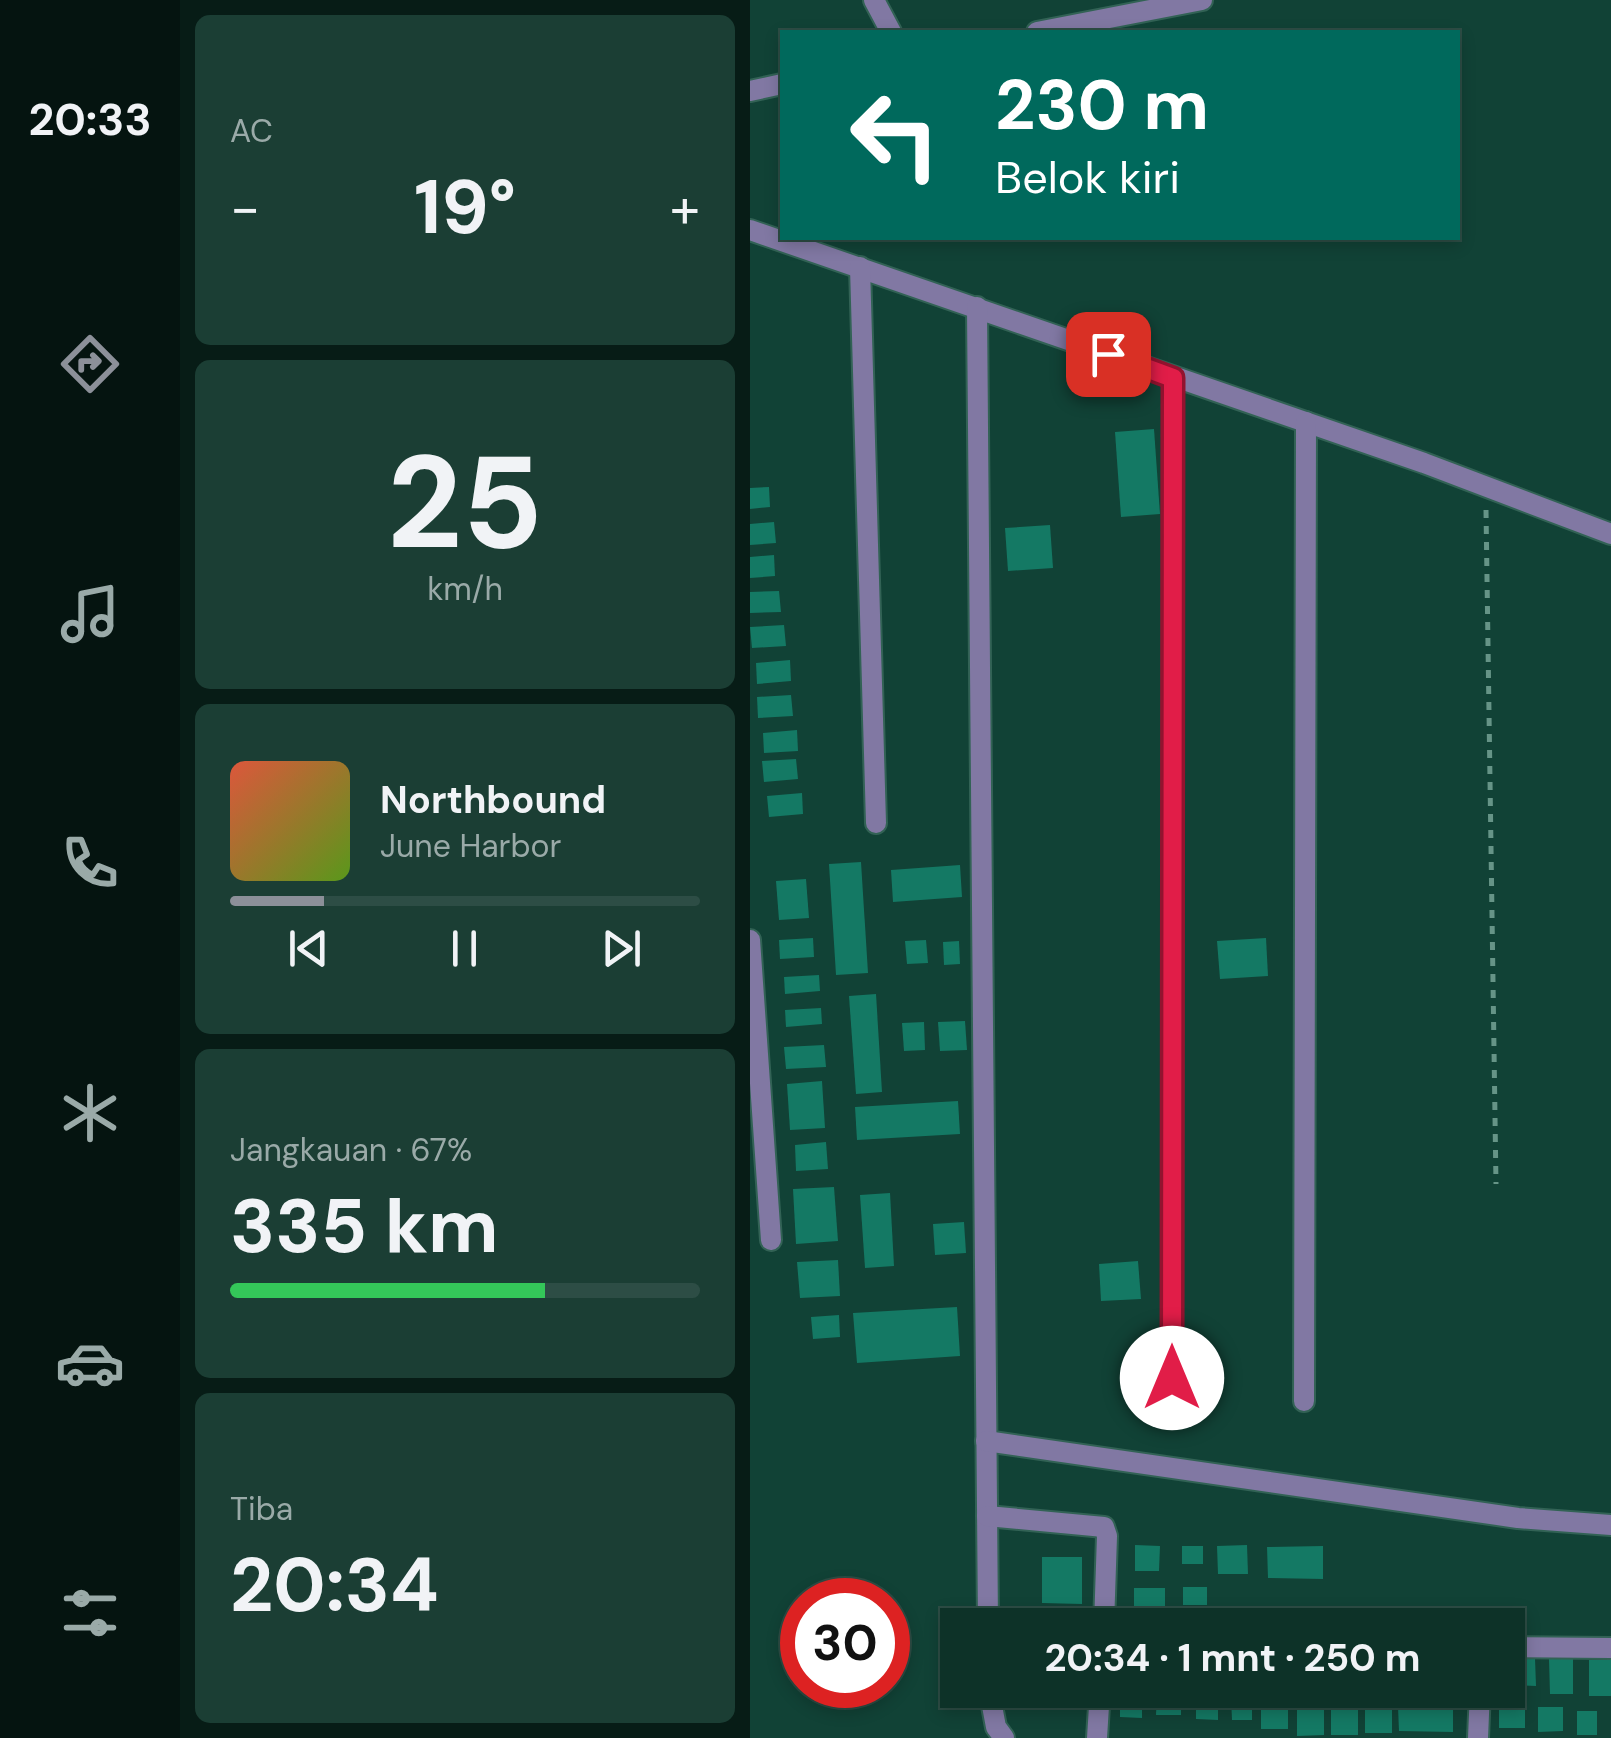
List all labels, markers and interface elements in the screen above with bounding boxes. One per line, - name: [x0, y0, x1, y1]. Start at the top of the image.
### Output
- text: 230 m: [995, 60, 1209, 151]
- icon: left: [830, 70, 960, 200]
- text: 20:33: [28, 90, 152, 149]
- text: AC: [230, 110, 273, 152]
- text: Belok kiri: [995, 148, 1180, 207]
- text: 19°: [414, 159, 516, 256]
- text: −: [230, 172, 260, 244]
- text: +: [670, 172, 700, 244]
- pin: [1066, 312, 1151, 397]
- icon: arrive: [1081, 327, 1136, 382]
- icon: directions: [55, 329, 125, 399]
- text: 25: [387, 418, 543, 587]
- text: km/h: [427, 568, 503, 610]
- icon: music: [55, 579, 125, 649]
- text: Northbound: [380, 775, 606, 825]
- text: June Harbor: [380, 825, 561, 867]
- icon: phone: [55, 828, 125, 898]
- icon: previous: [281, 921, 336, 976]
- icon: pause: [437, 921, 492, 976]
- icon: next: [594, 921, 649, 976]
- icon: climate: [55, 1078, 125, 1148]
- text: Jangkauan · 67%: [230, 1129, 472, 1171]
- text: 335 km: [230, 1178, 499, 1275]
- position arrow: [1120, 1326, 1224, 1430]
- icon: car: [55, 1328, 125, 1398]
- text: Tiba: [230, 1488, 293, 1530]
- text: 20:34: [230, 1537, 439, 1634]
- icon: filters: [55, 1578, 125, 1648]
- speed limit sign: 30: [780, 1578, 910, 1708]
- text: 20:34 · 1 mnt · 250 m: [1044, 1633, 1421, 1683]

